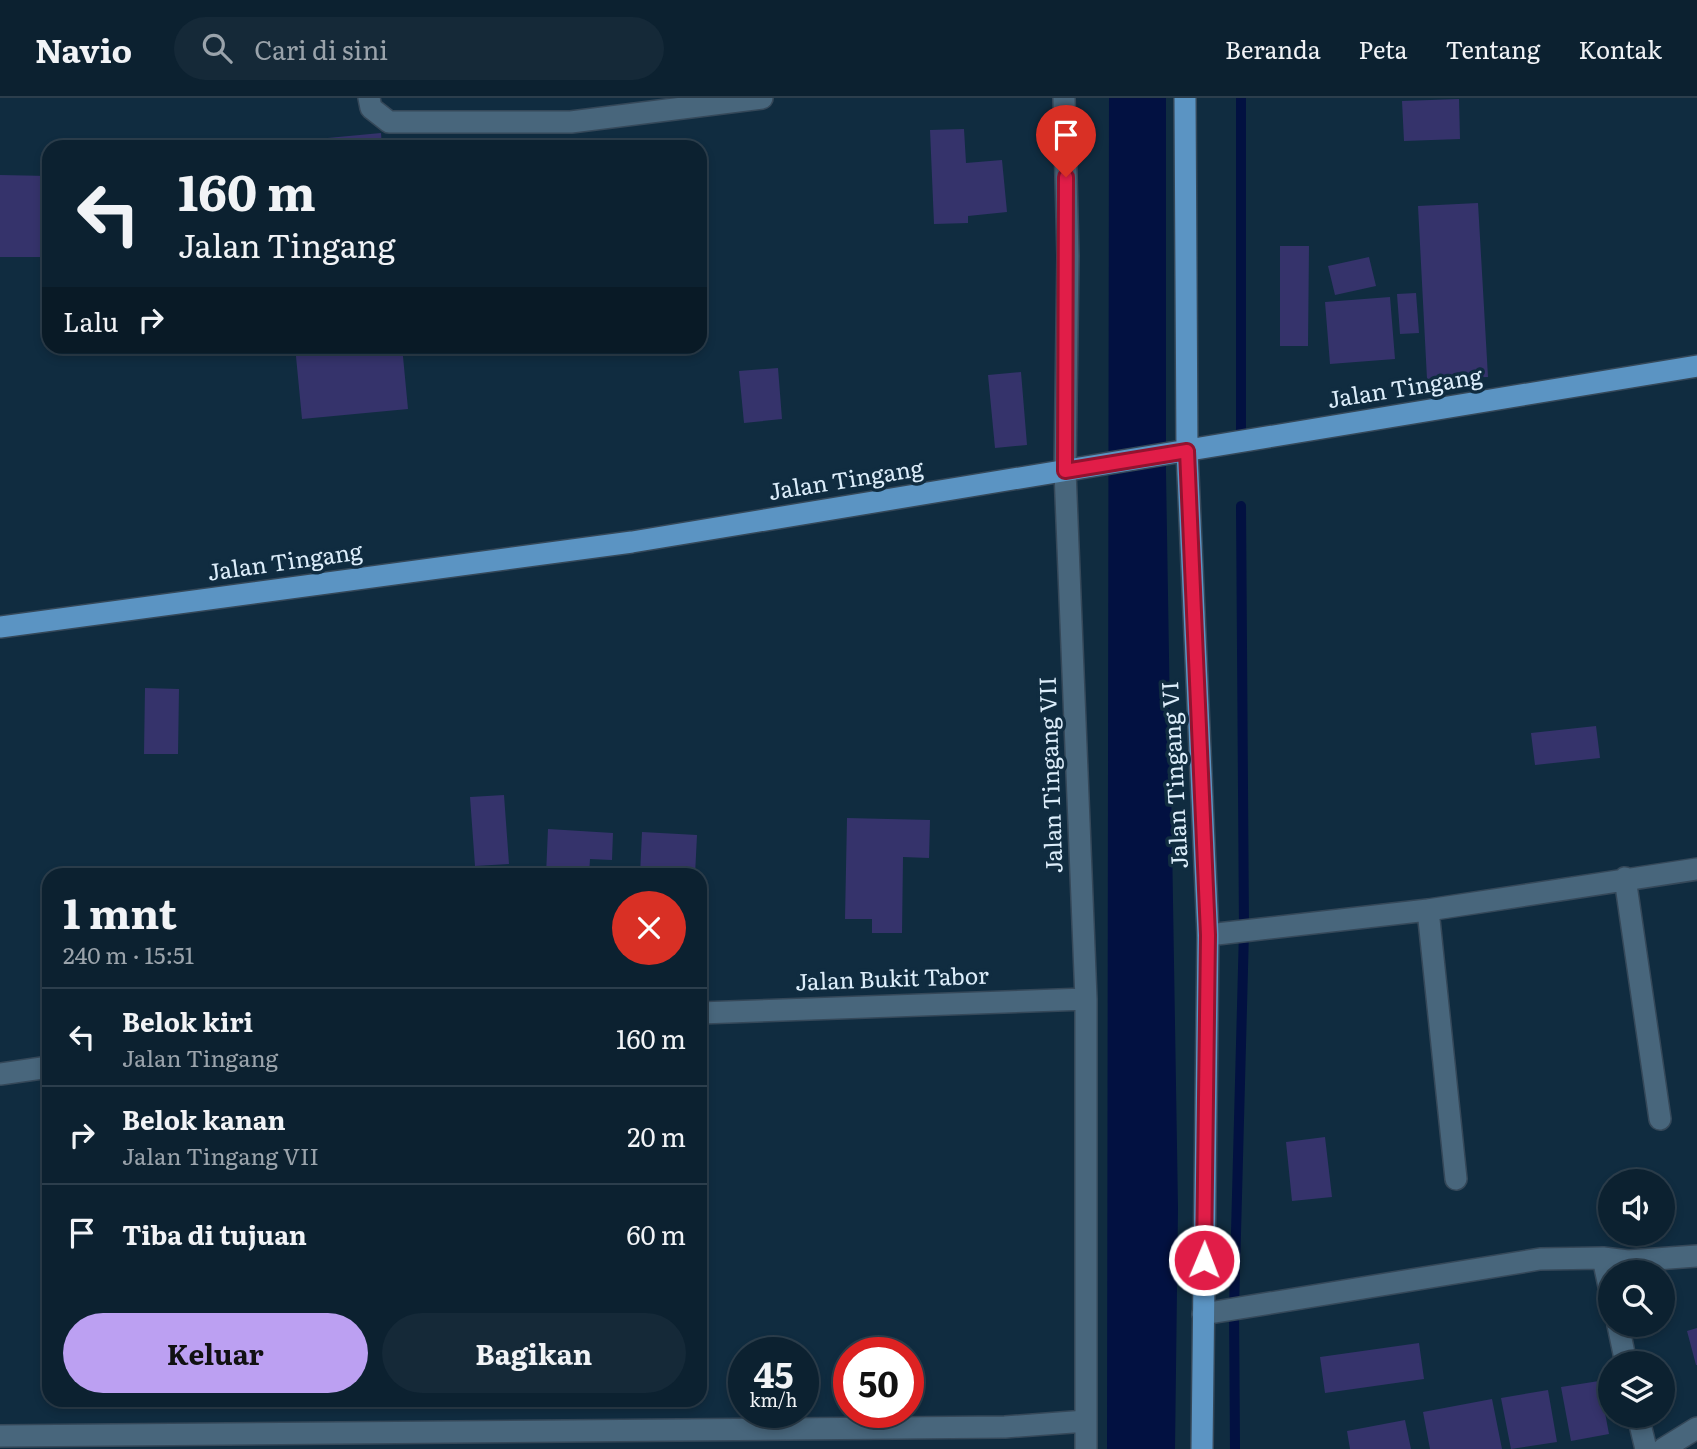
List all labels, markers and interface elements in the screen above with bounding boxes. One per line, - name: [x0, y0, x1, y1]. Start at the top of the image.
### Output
- search box: [174, 17, 664, 80]
- text: Navio: [35, 24, 132, 73]
- icon: search: [198, 29, 236, 67]
- text: Cari di sini: [254, 29, 388, 68]
- text: Beranda: [1225, 31, 1321, 66]
- text: Peta: [1359, 31, 1408, 66]
- text: Tentang: [1446, 31, 1540, 66]
- text: Kontak: [1578, 31, 1662, 66]
- pin: [1036, 105, 1096, 177]
- icon: arrive: [1047, 116, 1085, 154]
- text: 160 m: [178, 153, 316, 226]
- icon: left: [63, 168, 154, 259]
- text: Jalan Tingang: [178, 220, 396, 268]
- text: Lalu: [63, 301, 118, 340]
- icon: right: [132, 301, 170, 339]
- street label: Jalan Tingang: [1325, 357, 1485, 415]
- street label: Jalan Tingang: [766, 449, 926, 507]
- street label: Jalan Tingang: [205, 532, 365, 588]
- street label: Jalan Tingang VII: [1029, 676, 1069, 874]
- street label: Jalan Tingang VI: [1151, 681, 1195, 870]
- text: 1 mnt: [63, 880, 177, 942]
- button: close: [612, 891, 686, 965]
- text: 240 m · 15:51: [63, 937, 194, 971]
- street label: Jalan Bukit Tabor: [794, 957, 989, 997]
- text: Belok kiri: [122, 1001, 253, 1040]
- icon: left: [63, 1018, 101, 1056]
- text: 160 m: [616, 1018, 686, 1057]
- text: Jalan Tingang: [122, 1040, 278, 1074]
- text: Belok kanan: [122, 1099, 286, 1138]
- icon: right: [63, 1116, 101, 1154]
- text: 20 m: [627, 1116, 686, 1155]
- text: Jalan Tingang VII: [122, 1138, 319, 1172]
- map controls: [1598, 1169, 1675, 1428]
- button: sound: [1598, 1169, 1675, 1246]
- icon: arrive: [63, 1214, 101, 1252]
- text: Tiba di tujuan: [122, 1214, 307, 1253]
- text: 60 m: [627, 1214, 686, 1253]
- position arrow: [1167, 1223, 1241, 1297]
- button: search: [1598, 1260, 1675, 1337]
- button: Keluar: [63, 1313, 368, 1393]
- button: Bagikan: [382, 1313, 686, 1393]
- speed limit sign: 50: [833, 1337, 924, 1428]
- text: 45: [753, 1347, 794, 1399]
- button: layers: [1598, 1351, 1675, 1428]
- text: km/h: [750, 1386, 797, 1413]

